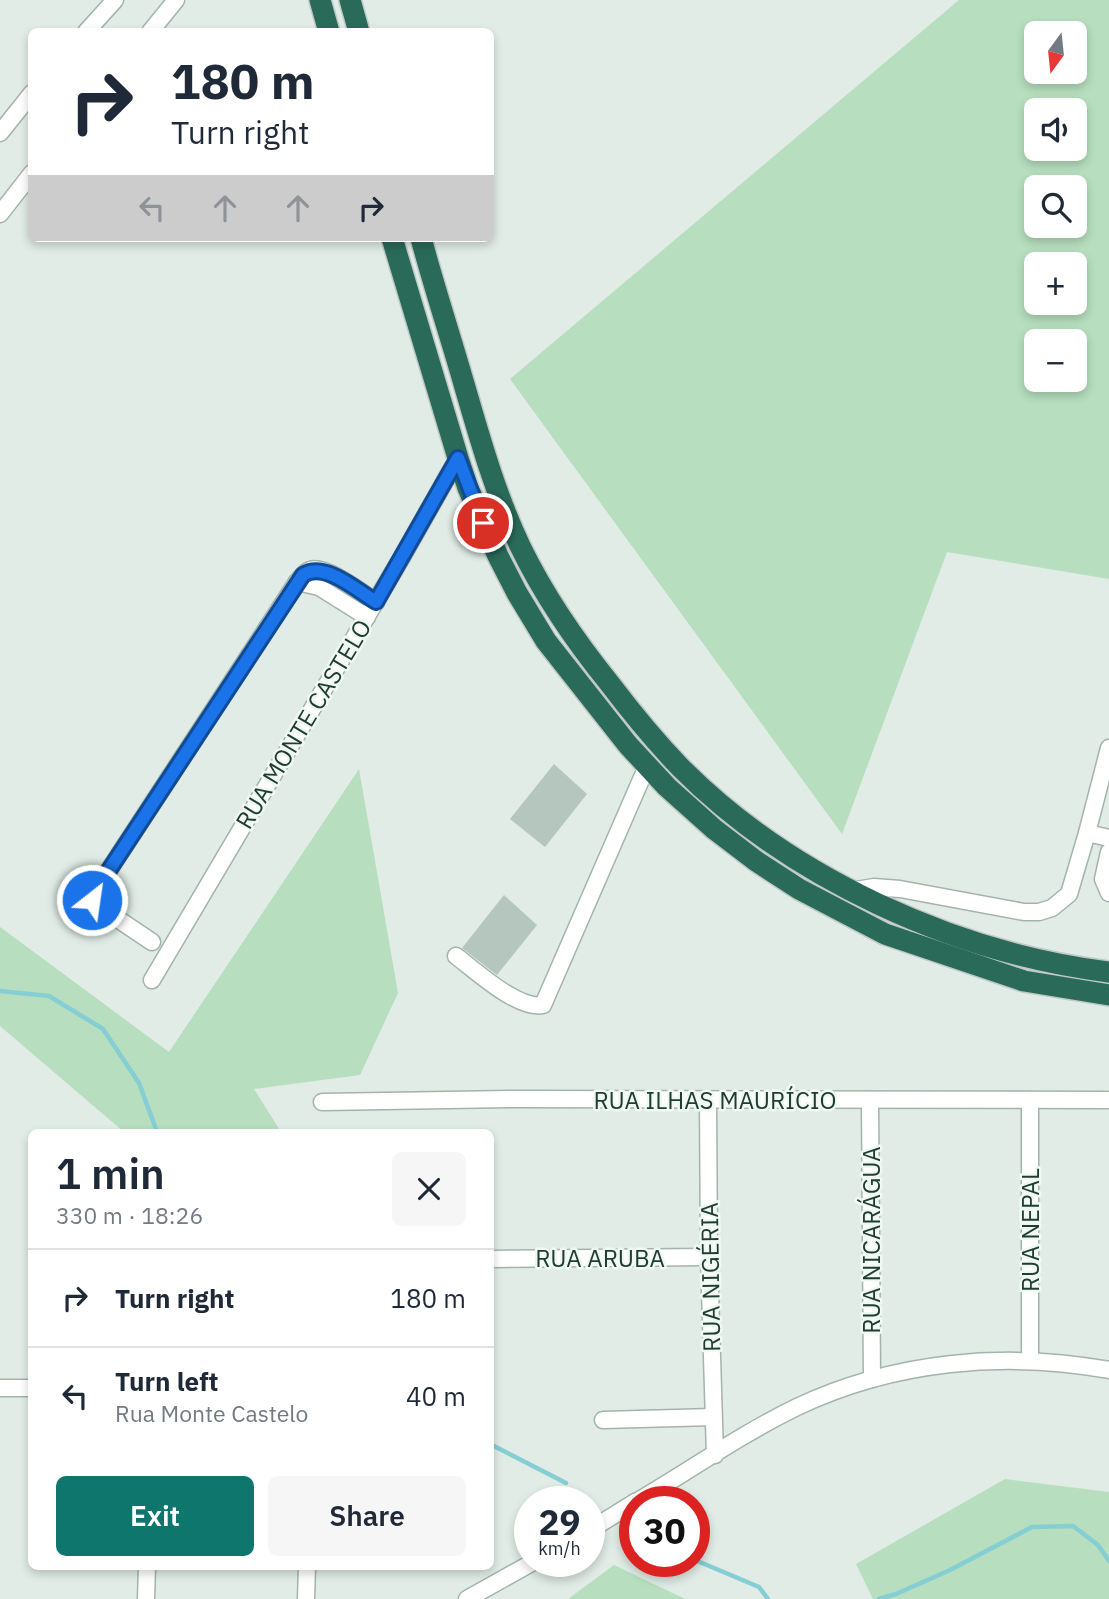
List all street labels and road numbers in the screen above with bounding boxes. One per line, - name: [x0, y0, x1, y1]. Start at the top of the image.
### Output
- street label: RUA MONTE CASTELO: [228, 613, 378, 835]
- street label: RUA ILHAS MAURÍCIO: [594, 1084, 836, 1116]
- street label: RUA NICARÁGUA: [855, 1146, 887, 1334]
- street label: RUA NEPAL: [1014, 1168, 1046, 1292]
- street label: RUA NIGÉRIA: [693, 1202, 727, 1352]
- street label: RUA ARUBA: [535, 1242, 665, 1274]

